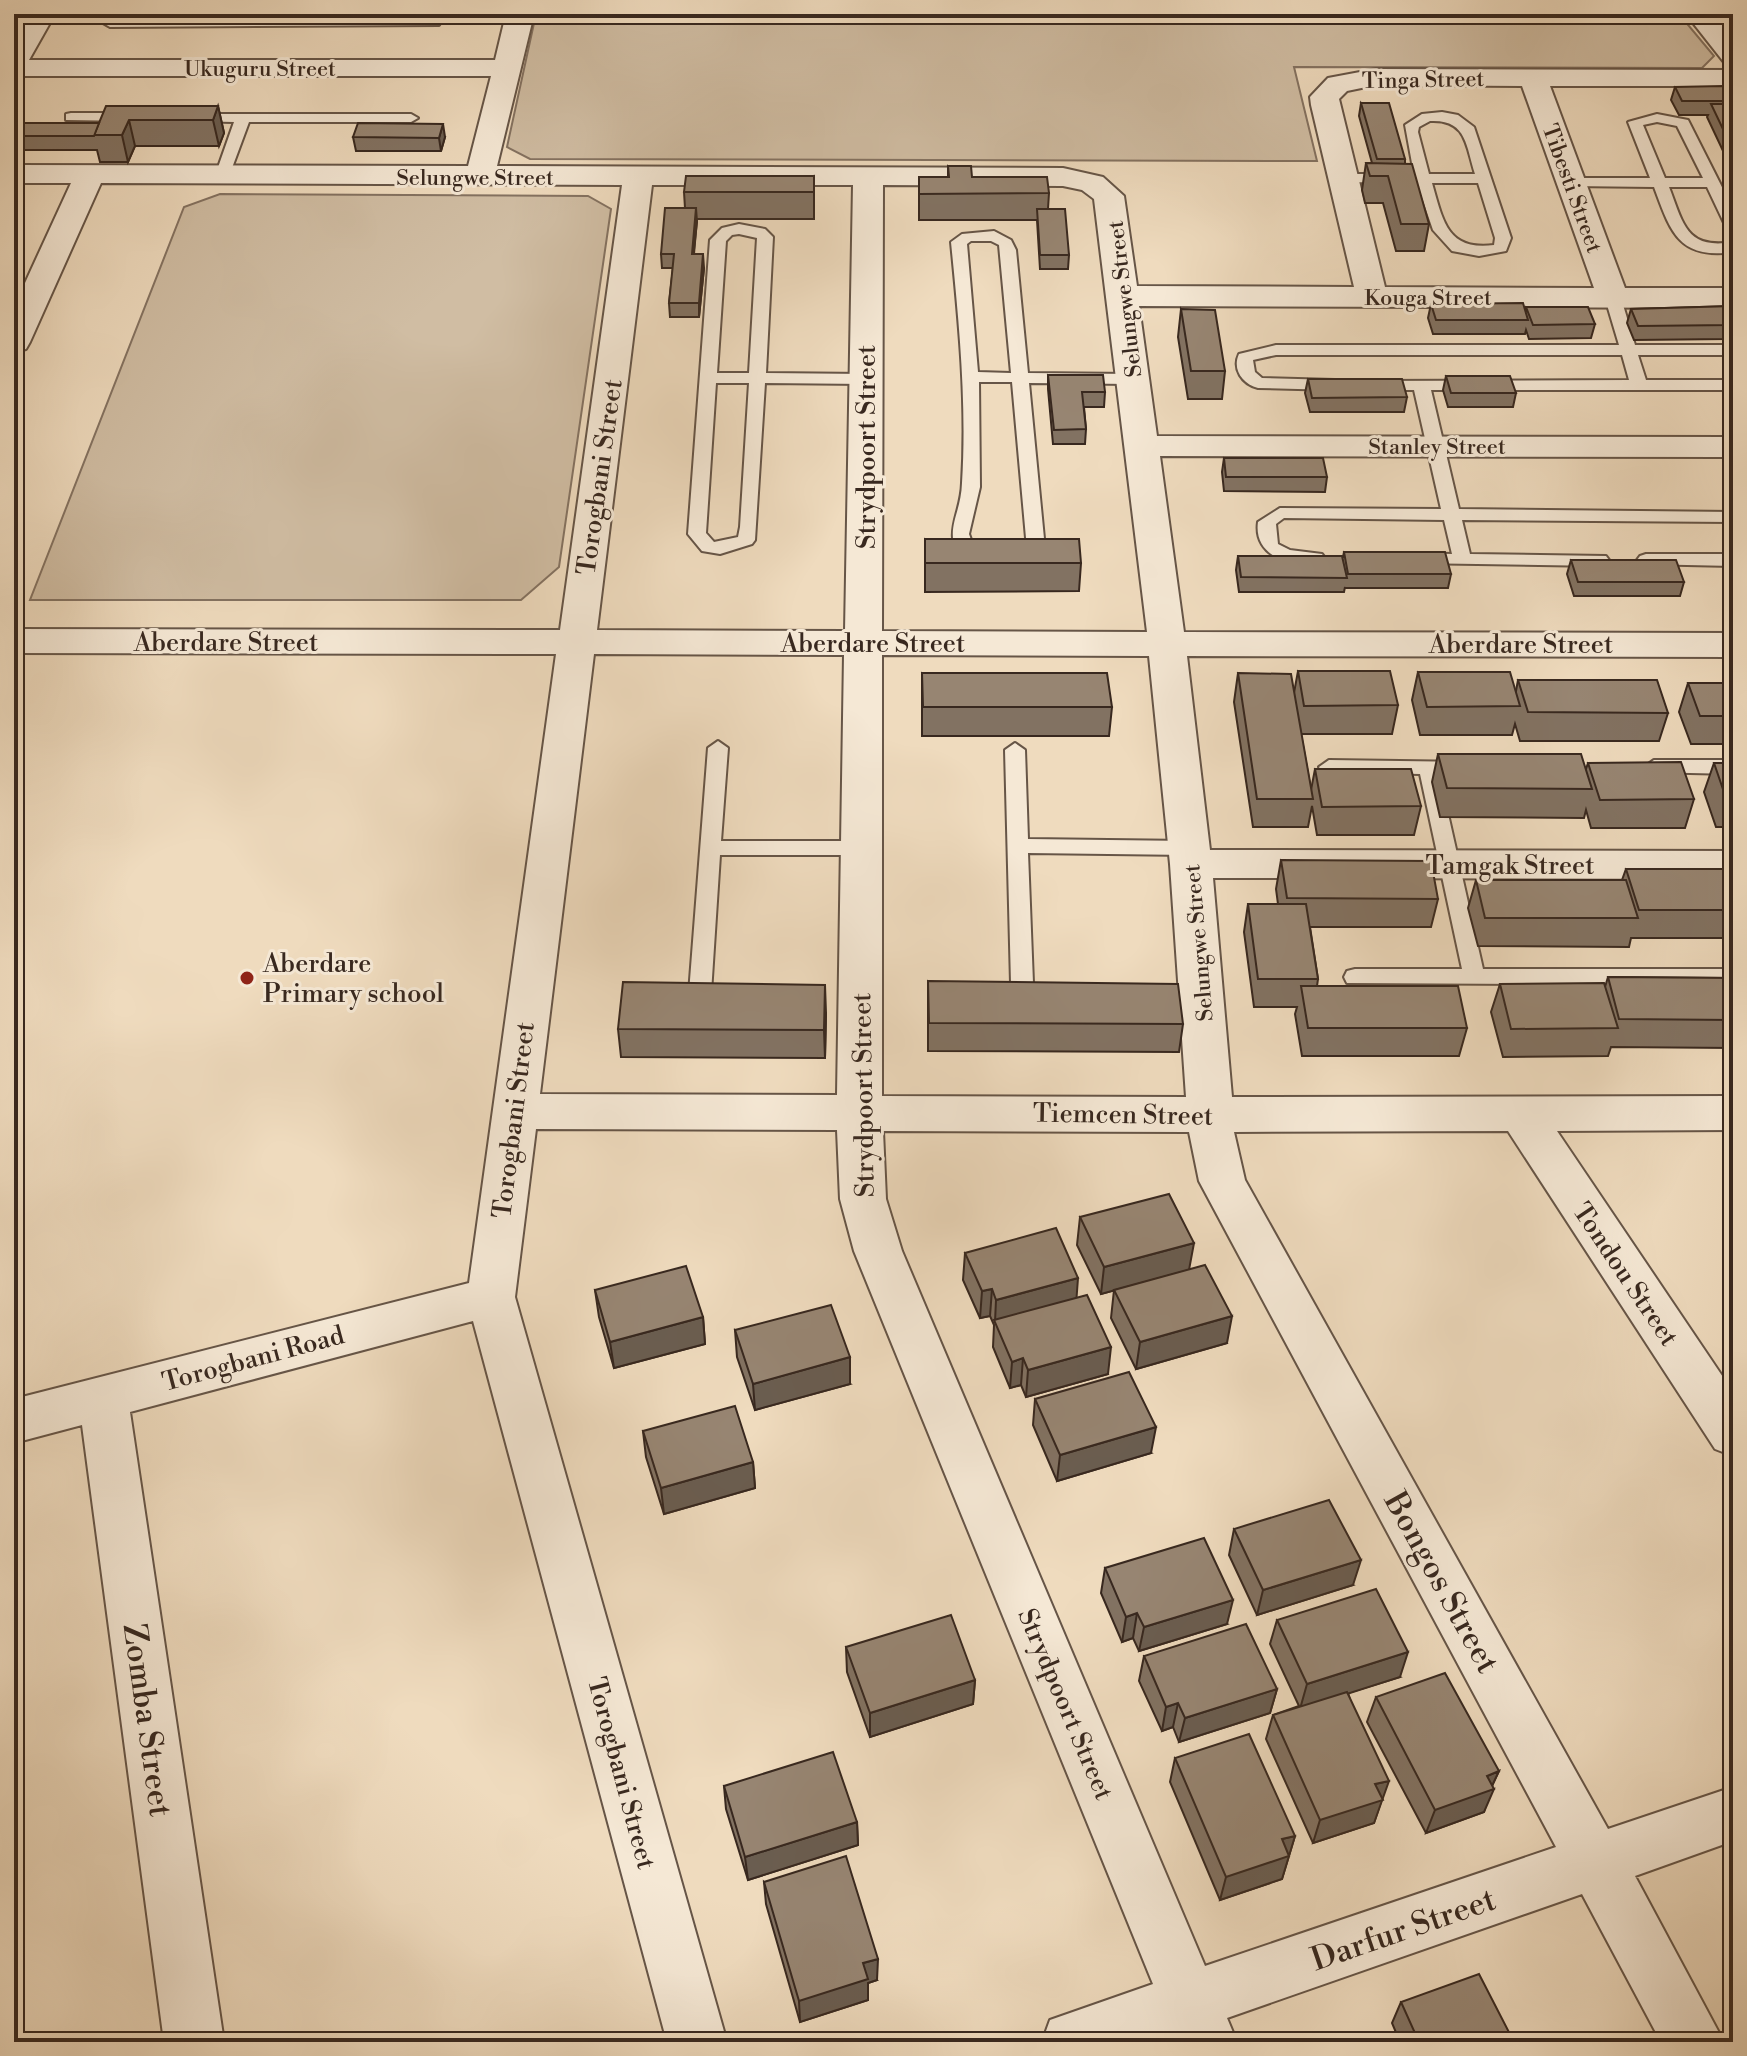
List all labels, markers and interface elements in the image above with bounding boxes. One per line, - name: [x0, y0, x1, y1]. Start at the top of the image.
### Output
- street label: Ukuguru Street: [184, 56, 336, 83]
- street label: Tinga Street: [1362, 66, 1485, 95]
- street label: Tibesti Street: [1536, 120, 1608, 257]
- street label: Selungwe Street: [396, 165, 554, 192]
- street label: Selungwe Street: [1102, 219, 1148, 379]
- street label: Kouga Street: [1364, 285, 1492, 312]
- street label: Strydpoort Street: [851, 345, 883, 549]
- street label: Torogbani Street: [570, 377, 630, 577]
- street label: Stanley Street: [1368, 434, 1506, 461]
- street label: Aberdare Street: [133, 627, 318, 659]
- street label: Aberdare Street: [780, 628, 965, 660]
- street label: Aberdare Street: [1428, 629, 1613, 661]
- street label: Tamgak Street: [1426, 850, 1594, 882]
- street label: Selungwe Street: [1179, 863, 1220, 1023]
- place label: Aberdare Primary school: [262, 948, 444, 1010]
- marker: Aberdare Primary school: [238, 969, 256, 987]
- street label: Strydpoort Street: [846, 992, 882, 1198]
- street label: Torogbani Street: [486, 1020, 542, 1220]
- street label: Tiemcen Street: [1033, 1097, 1213, 1133]
- street label: Tondou Street: [1565, 1197, 1685, 1352]
- street label: Torogbani Road: [159, 1319, 348, 1399]
- street label: Bongos Street: [1374, 1484, 1507, 1680]
- street label: Strydpoort Street: [1010, 1604, 1120, 1805]
- street label: Zomba Street: [114, 1621, 180, 1819]
- street label: Torogbani Street: [580, 1674, 662, 1873]
- street label: Darfur Street: [1306, 1880, 1501, 1980]

